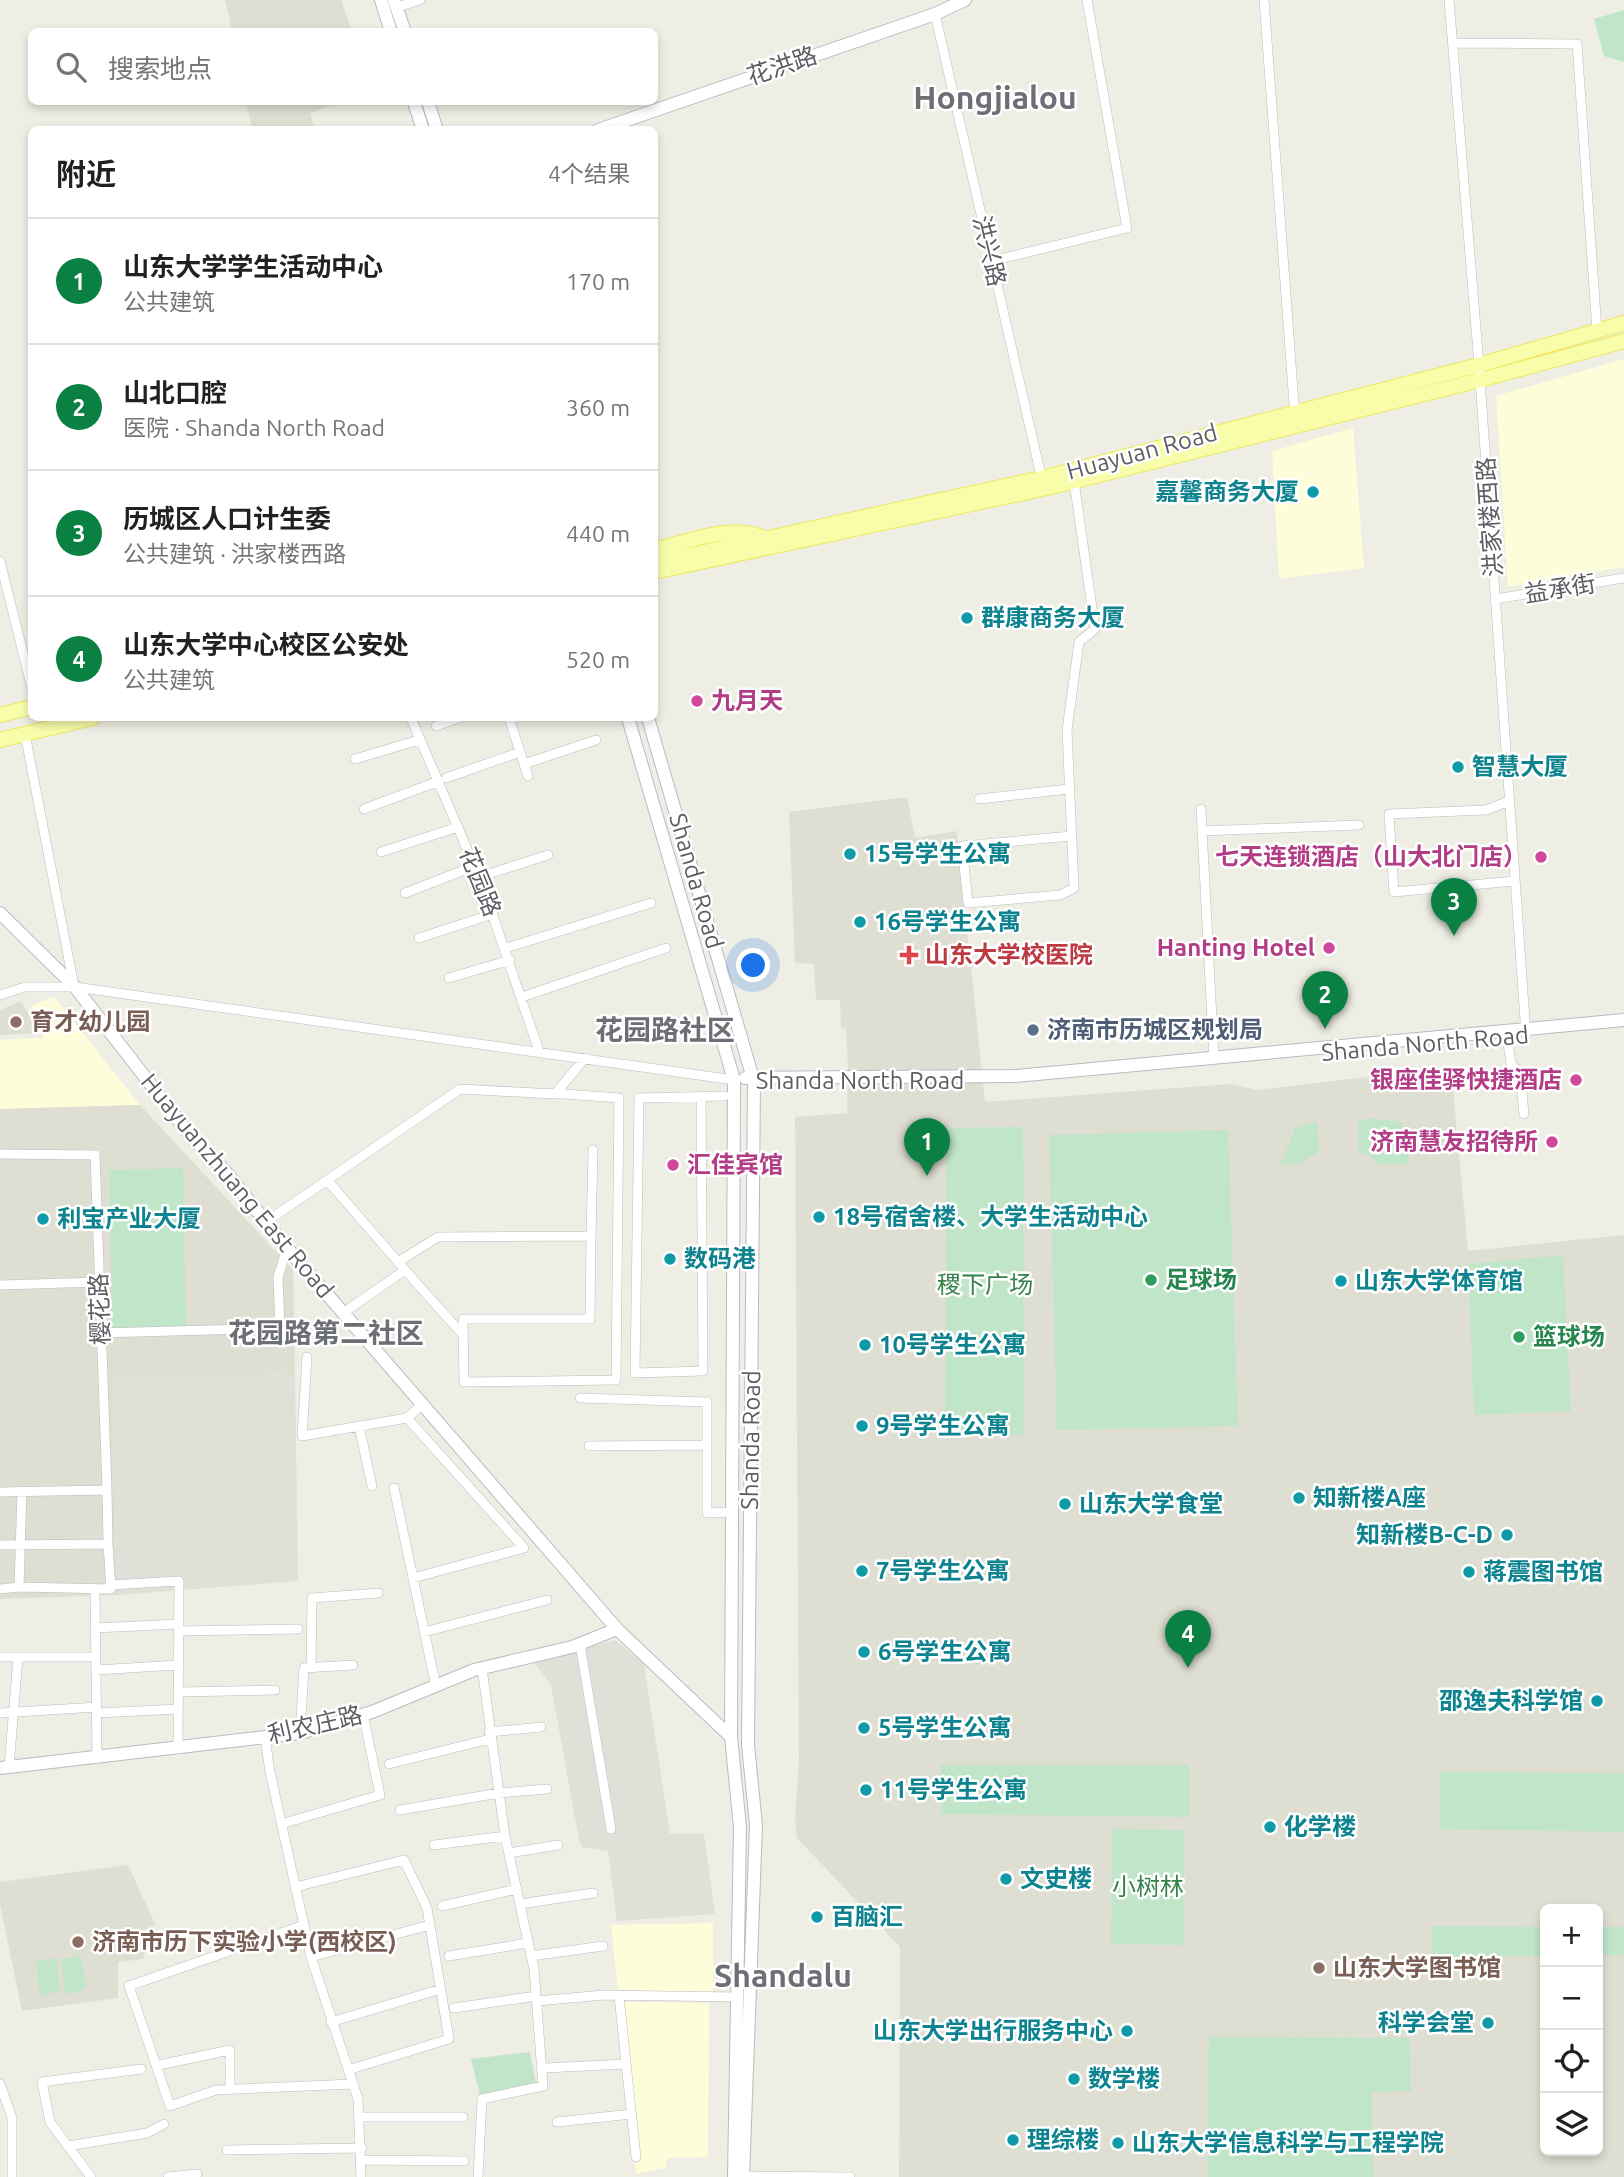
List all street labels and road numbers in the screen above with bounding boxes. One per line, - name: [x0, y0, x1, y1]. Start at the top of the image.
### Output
- street label: 花洪路: [743, 41, 820, 90]
- street label: 洪兴路: [968, 213, 1011, 289]
- street label: Huayuan Road: [1064, 418, 1220, 485]
- street label: 洪家楼西路: [1472, 456, 1507, 578]
- street label: 益承街: [1522, 570, 1598, 607]
- street label: Shanda Road: [664, 810, 729, 952]
- street label: 花园路: [454, 843, 506, 920]
- street label: Shanda North Road: [1320, 1021, 1530, 1066]
- street label: Shanda North Road: [756, 1067, 964, 1094]
- street label: Huayuanzhuang East Road: [136, 1068, 339, 1303]
- street label: 樱花路: [85, 1273, 114, 1345]
- street label: Shanda Road: [736, 1370, 765, 1510]
- street label: 利农庄路: [265, 1701, 365, 1748]

